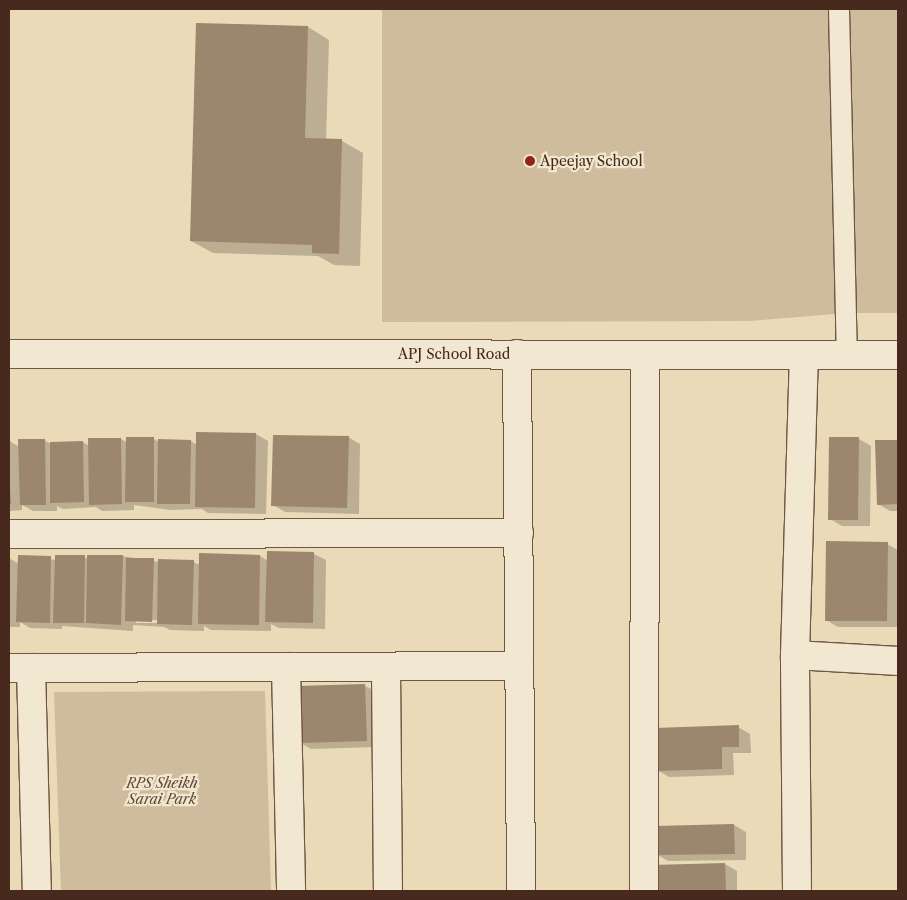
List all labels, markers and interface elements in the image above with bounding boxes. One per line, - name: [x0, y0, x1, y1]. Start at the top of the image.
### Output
- place label: Apeejay School: [540, 153, 643, 169]
- marker: Apeejay School: [524, 155, 536, 167]
- street label: APJ School Road: [398, 346, 510, 362]
- park label: RPS Sheikh Sarai Park: [126, 775, 198, 808]

